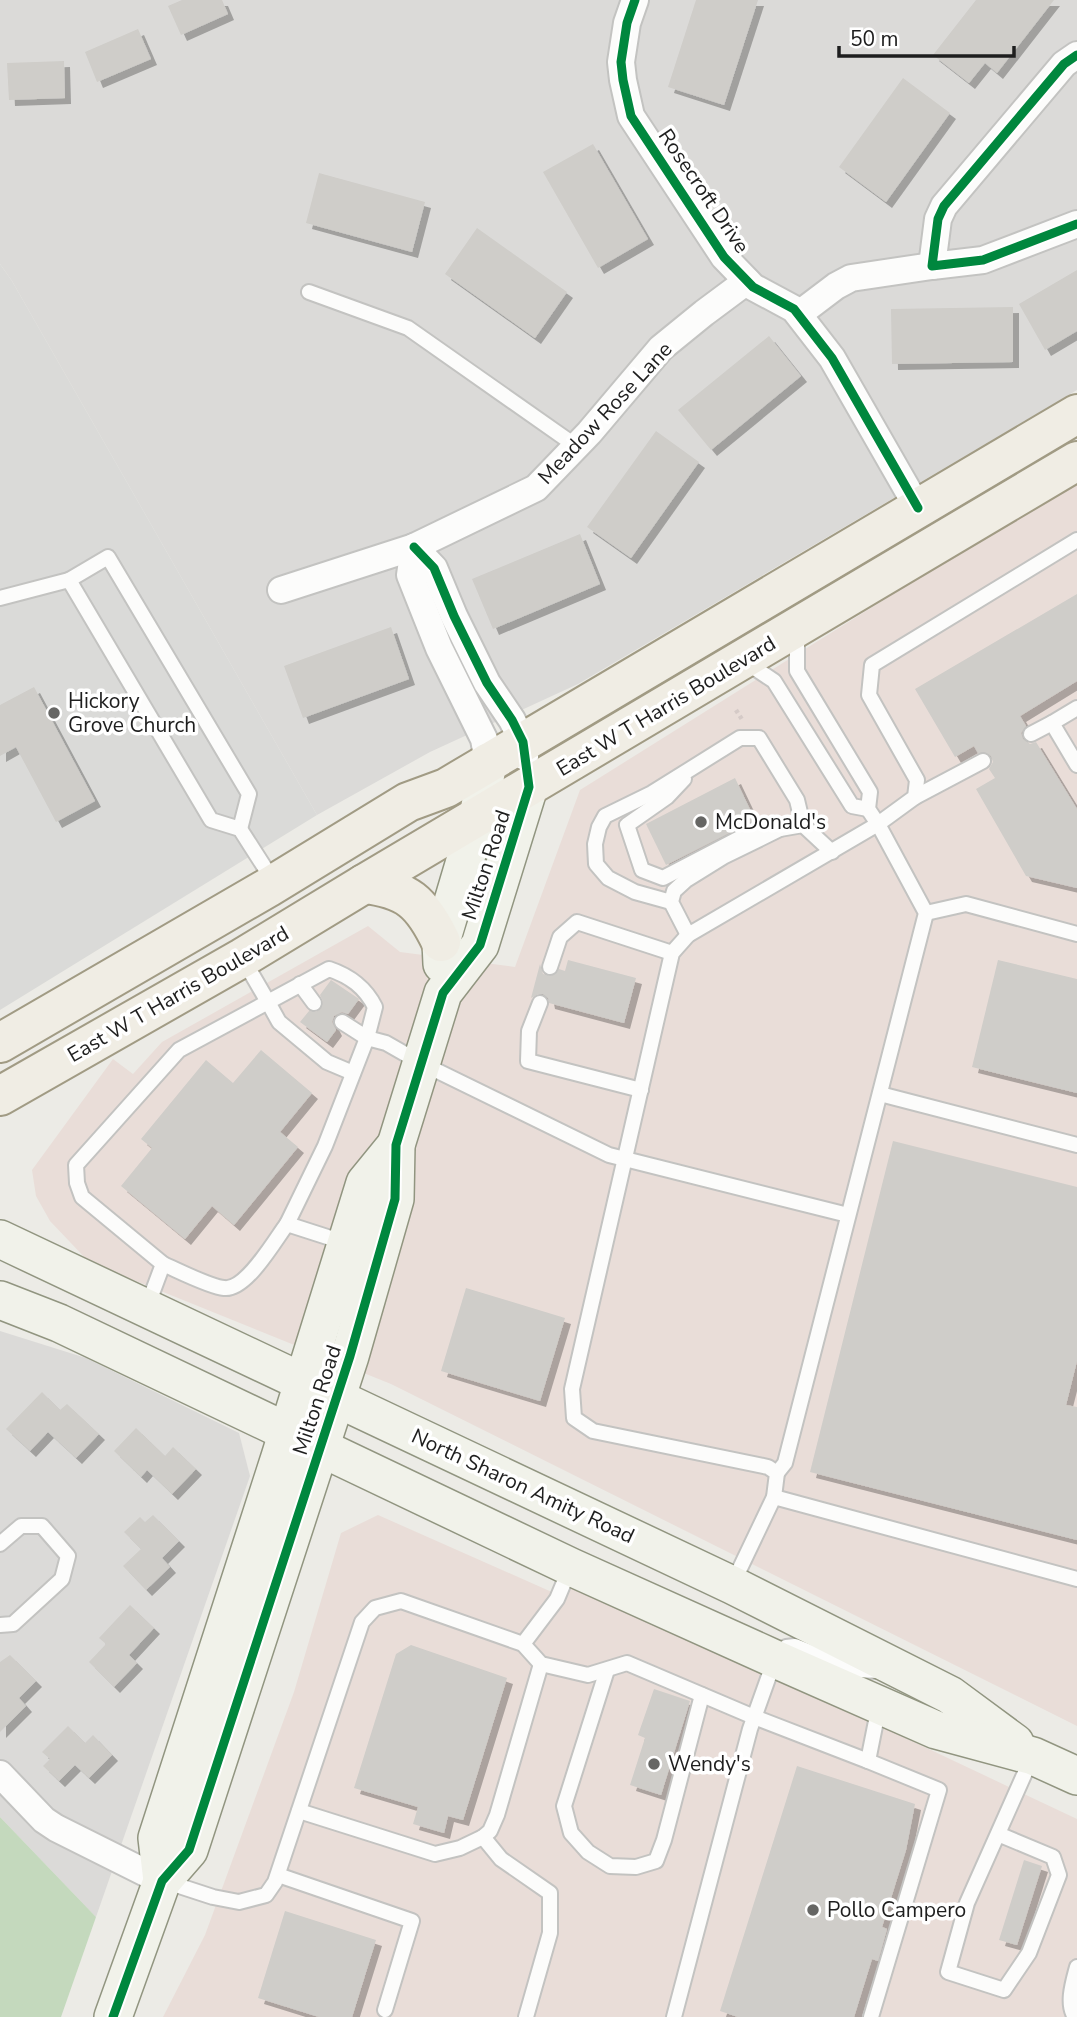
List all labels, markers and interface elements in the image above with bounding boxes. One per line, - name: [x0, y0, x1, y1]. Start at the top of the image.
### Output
- scale bar: [839, 14, 1014, 58]
- text: 50 m: [850, 25, 899, 53]
- street label: Rosecroft Drive: [652, 123, 756, 259]
- street label: Meadow Rose Lane: [532, 336, 678, 490]
- street label: East W T Harris Boulevard: [551, 629, 781, 783]
- place label: Hickory Grove Church: [68, 687, 196, 739]
- marker: Hickory Grove Church: [46, 705, 62, 721]
- street label: Milton Road: [455, 806, 517, 924]
- place label: McDonald's: [715, 808, 826, 836]
- marker: McDonald's: [693, 814, 709, 830]
- street label: East W T Harris Boulevard: [62, 919, 294, 1069]
- street label: Milton Road: [286, 1341, 348, 1459]
- street label: North Sharon Amity Road: [407, 1422, 639, 1550]
- place label: Wendy's: [668, 1750, 751, 1778]
- marker: Wendy's: [646, 1756, 662, 1772]
- place label: Pollo Campero: [827, 1896, 966, 1924]
- marker: Pollo Campero: [805, 1902, 821, 1918]

